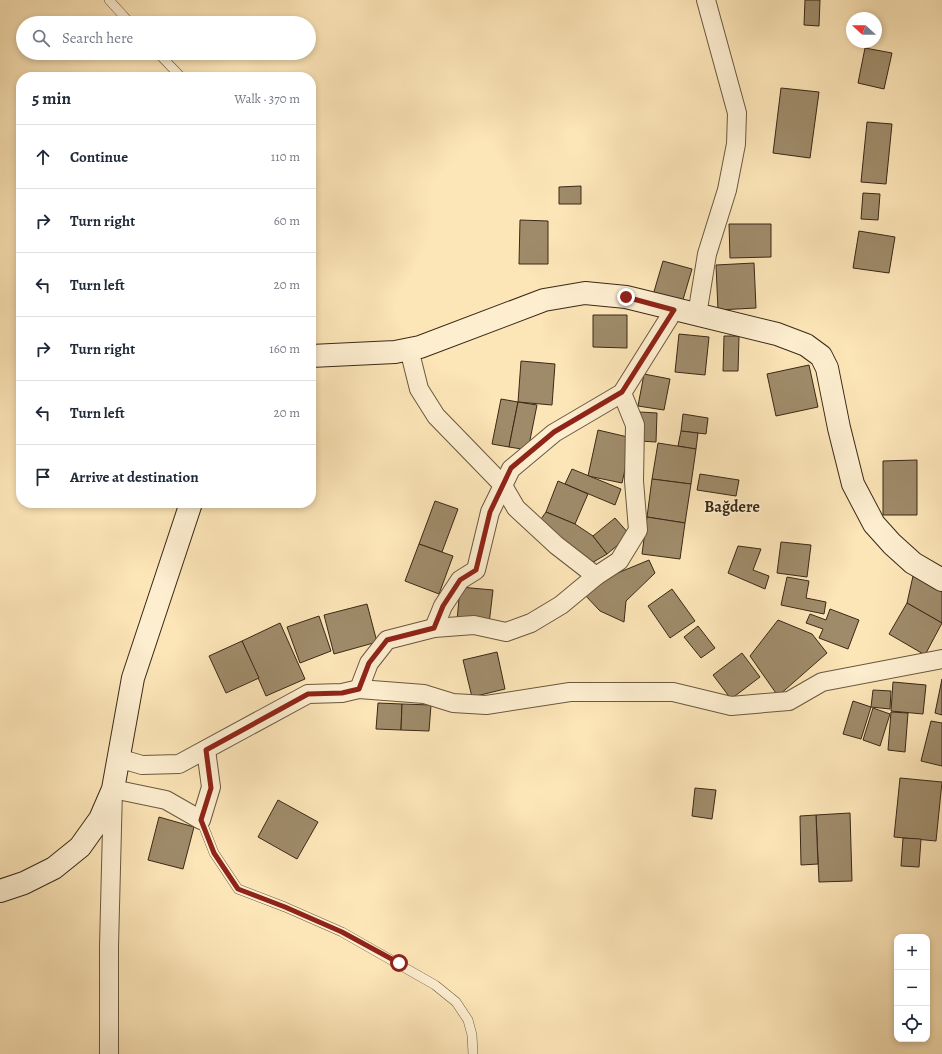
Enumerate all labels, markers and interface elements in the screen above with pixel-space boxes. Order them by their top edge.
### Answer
north arrow [846,12,882,48]
search box [16,16,316,60]
icon: search [30,27,52,49]
text: Search here [62,28,133,48]
text: 5 min [32,87,71,110]
text: Walk · 370 m [234,90,300,107]
icon: ahead [32,146,54,168]
text: Continue [70,147,128,167]
text: 110 m [271,148,300,165]
icon: right [32,210,54,232]
text: Turn right [70,211,135,231]
text: 60 m [274,212,300,229]
icon: left [32,274,54,296]
text: Turn left [70,275,125,295]
text: 20 m [274,276,300,293]
route end [617,288,635,306]
icon: right [32,338,54,360]
text: Turn right [70,339,135,359]
text: 160 m [269,340,300,357]
icon: left [32,402,54,424]
text: Turn left [70,403,125,423]
text: 20 m [274,404,300,421]
icon: arrive [32,466,54,488]
text: Arrive at destination [70,467,199,487]
district label: Bağdere [704,496,760,518]
map controls [894,934,930,1042]
button: + [894,934,930,970]
route start [390,954,408,972]
button: − [894,970,930,1006]
button: locate [894,1006,930,1042]

